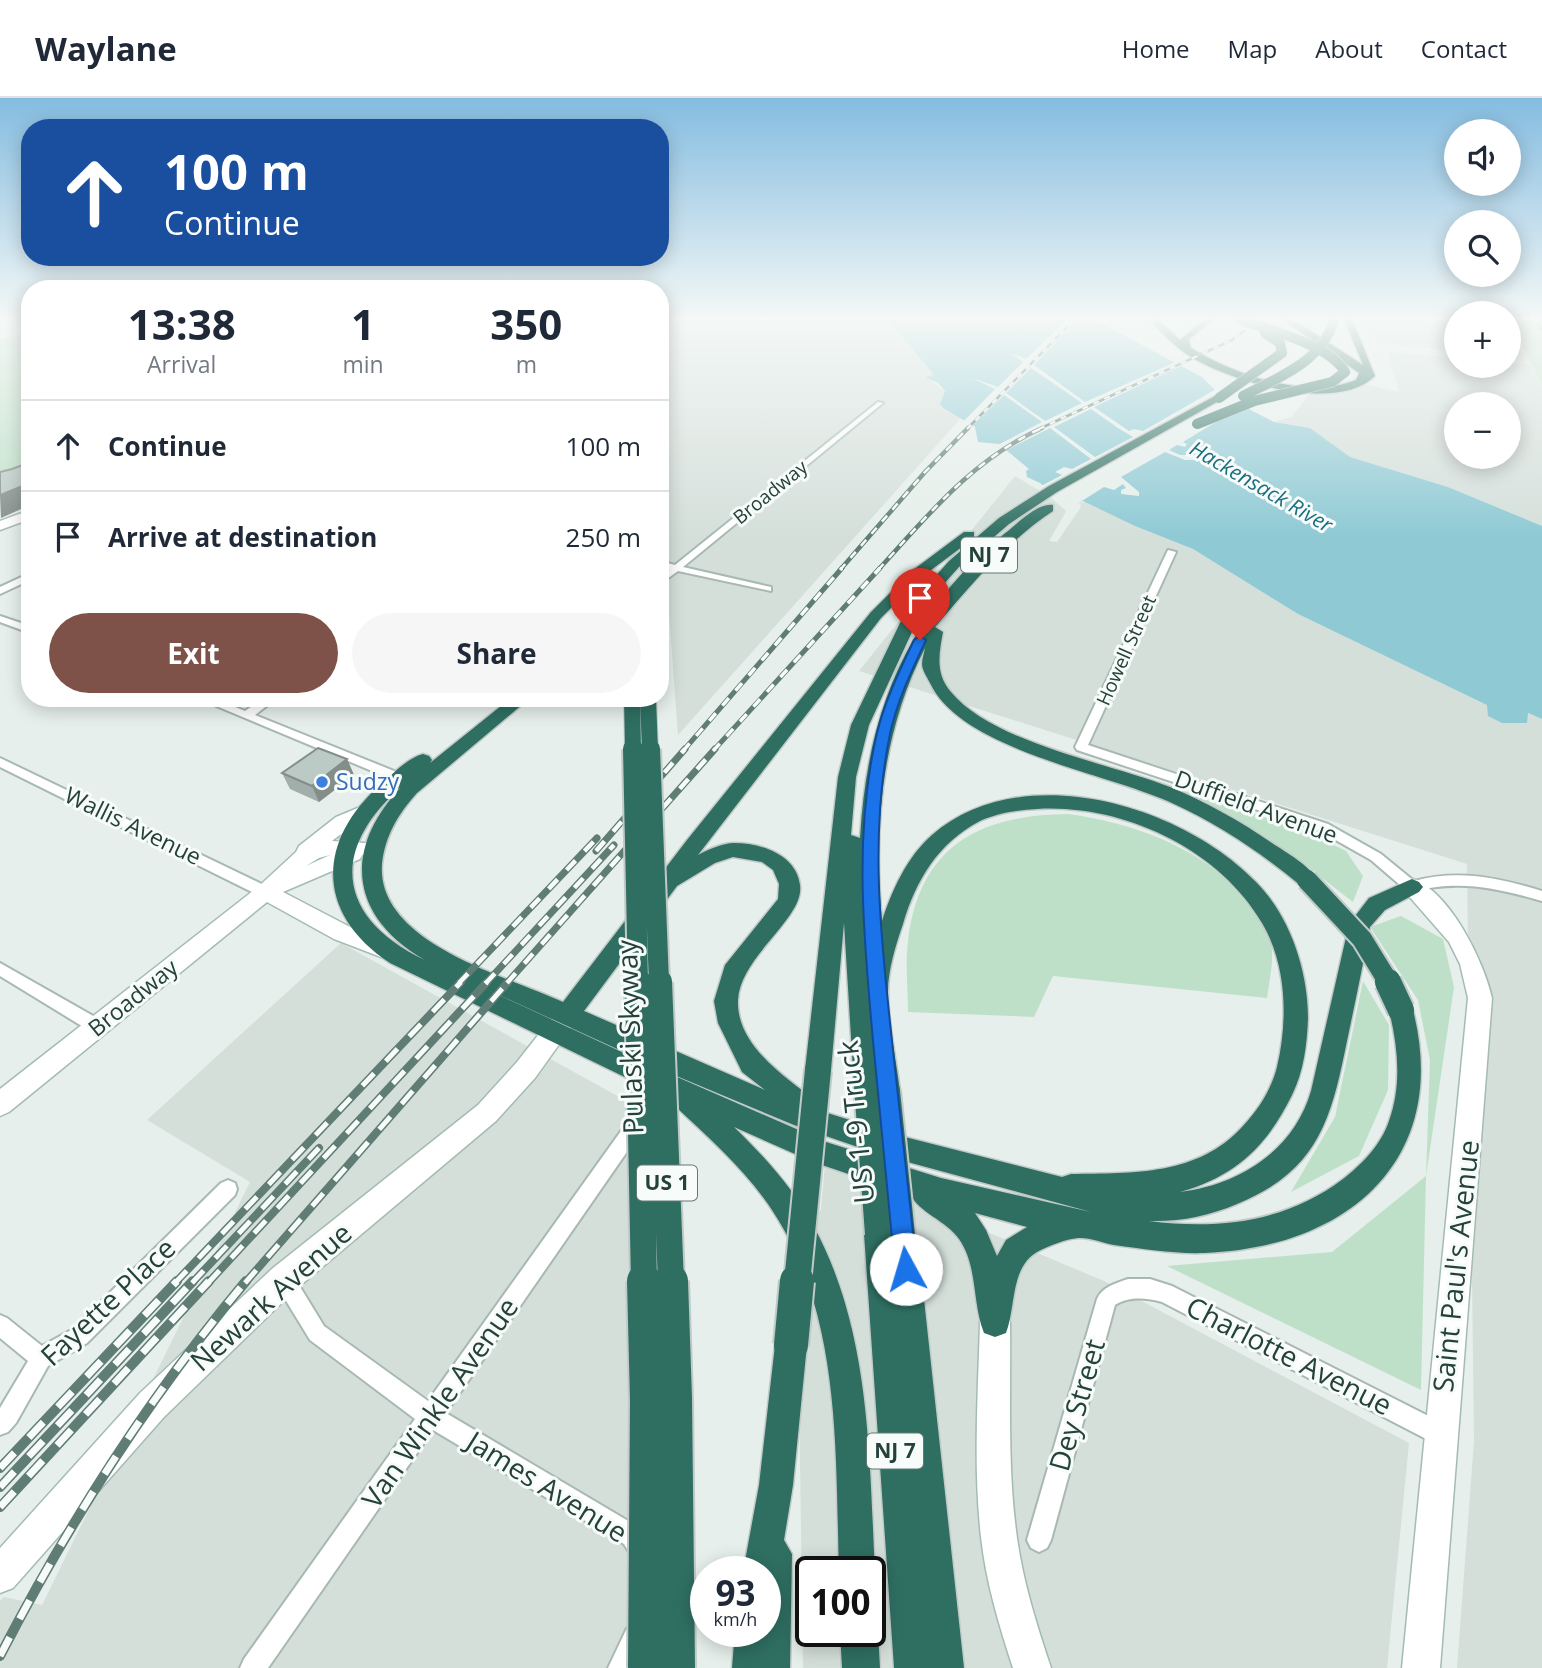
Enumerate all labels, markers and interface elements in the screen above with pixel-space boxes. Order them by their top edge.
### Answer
text: Waylane [35,26,177,71]
text: Home [1122,32,1190,65]
text: Map [1228,32,1277,65]
text: About [1315,32,1383,65]
text: Contact [1421,32,1507,65]
map controls [1444,119,1521,469]
button: sound [1444,119,1521,196]
text: 100 m [164,138,309,204]
icon: ahead [49,147,140,238]
text: Continue [164,201,300,244]
button: search [1444,210,1521,287]
text: 13:38 [128,295,236,352]
text: 1 [351,295,375,352]
text: 350 [490,295,562,352]
button: + [1444,301,1521,378]
text: Arrival [147,348,216,380]
text: min [342,348,384,380]
text: m [516,348,537,380]
button: − [1444,392,1521,469]
icon: ahead [49,427,87,465]
text: Continue [108,428,227,464]
text: 100 m [566,428,641,464]
water label: Hackensack River [1185,434,1339,539]
street label: Broadway [727,454,813,530]
icon: arrive [49,518,87,556]
text: Arrive at destination [108,519,377,555]
text: 250 m [566,519,641,555]
road number: NJ 7 [961,538,1017,573]
pin [890,568,950,640]
icon: arrive [901,579,939,617]
street label: Howell Street [1090,590,1162,709]
button: Exit [49,613,338,693]
button: Share [352,613,641,693]
street label: Duffield Avenue [1171,762,1342,850]
place label: Sudzy [336,765,400,797]
marker: Sudzy [314,774,330,790]
street label: Wallis Avenue [60,778,207,872]
street label: Pulaski Skyway [607,938,651,1135]
street label: Broadway [81,951,184,1043]
street label: US 1-9 Truck [828,1039,882,1205]
street label: Saint Paul's Avenue [1423,1138,1487,1394]
road number: US 1 [637,1166,697,1200]
street label: Newark Avenue [181,1214,359,1379]
street label: Fayette Place [32,1229,183,1374]
position arrow [869,1232,943,1306]
street label: Charlotte Avenue [1180,1287,1399,1423]
street label: Van Winkle Avenue [352,1290,526,1515]
street label: Dey Street [1039,1334,1113,1475]
street label: James Avenue [457,1420,635,1551]
road number: NJ 7 [867,1434,923,1468]
speed limit sign: 100 [795,1556,886,1647]
text: 93 [715,1569,756,1616]
text: km/h [714,1607,757,1631]

